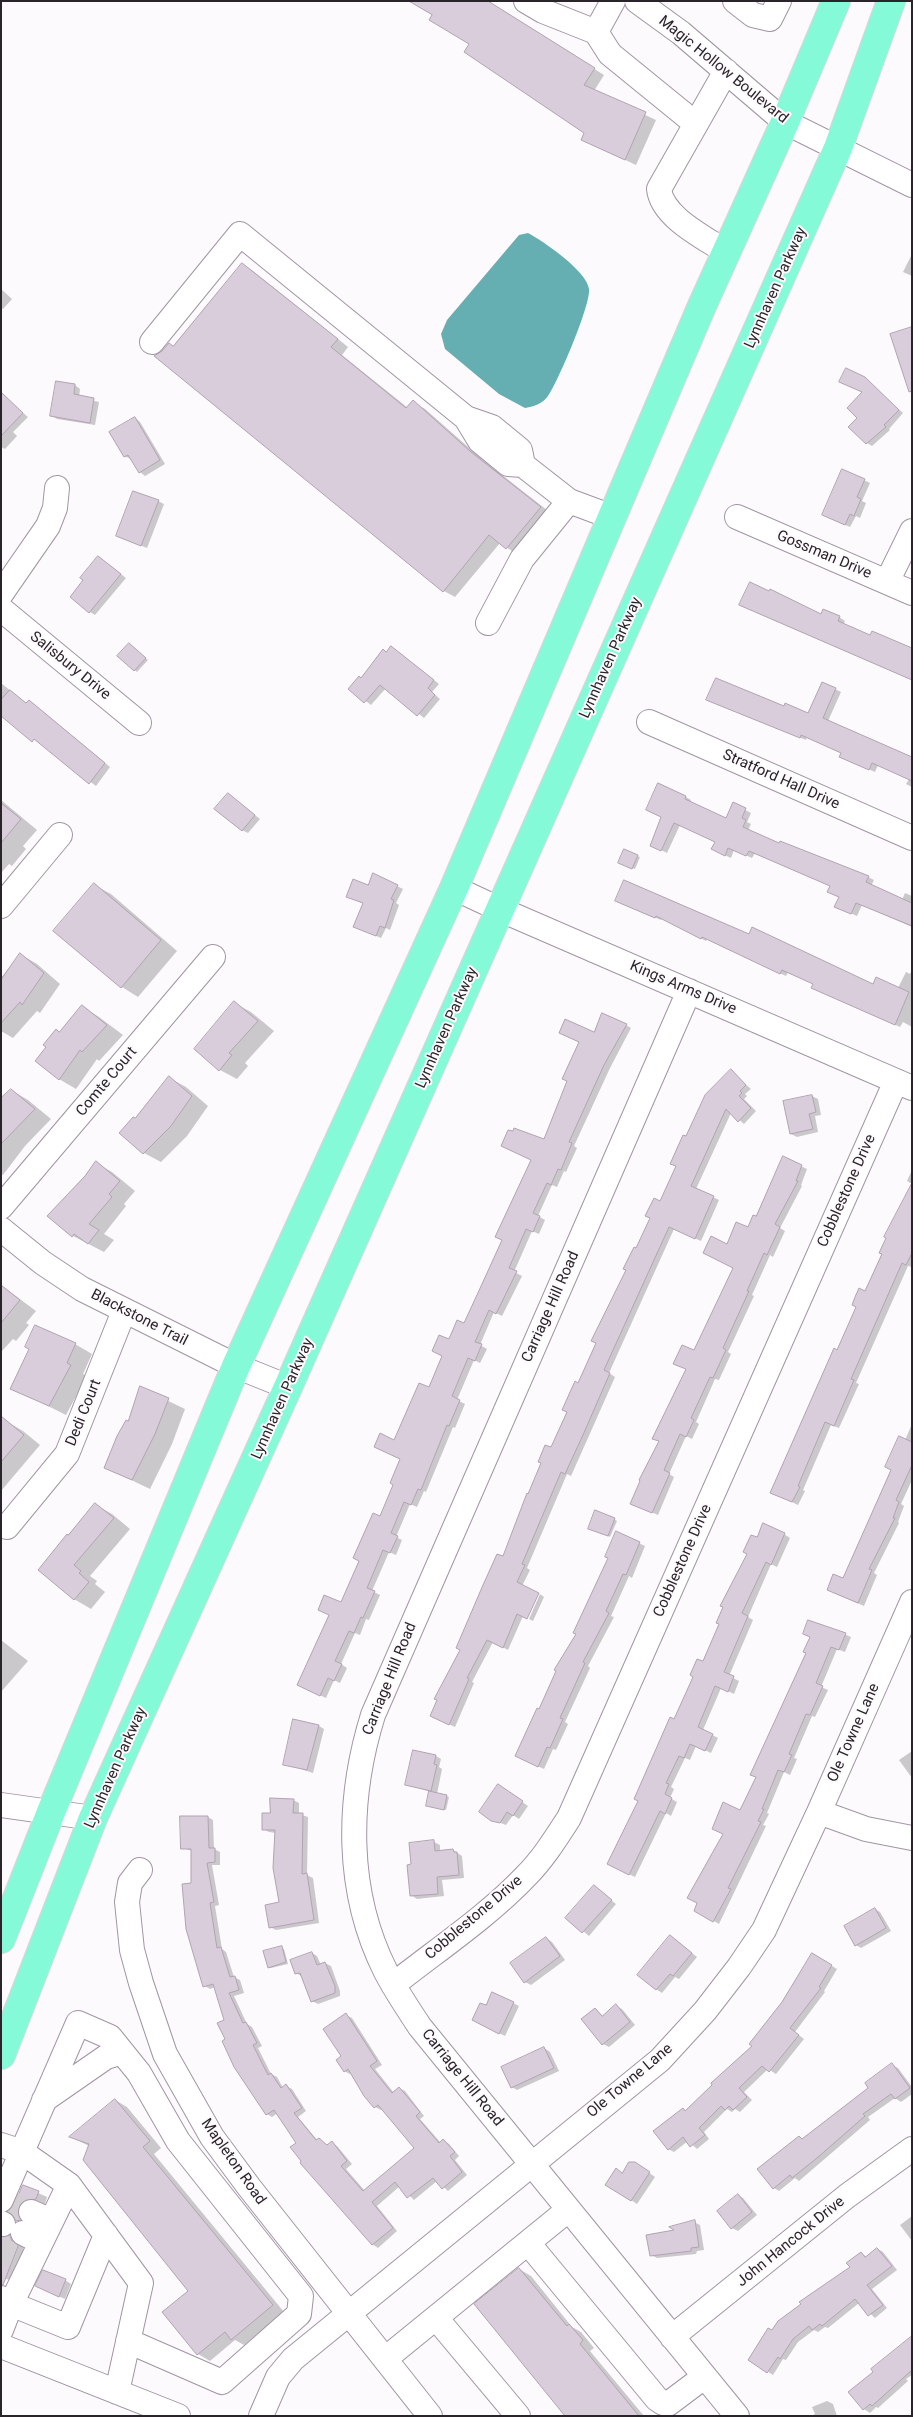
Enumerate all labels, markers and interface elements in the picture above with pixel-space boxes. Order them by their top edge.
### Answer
street label: Magic Hollow Boulevard [655,12,791,128]
street label: Lynnhaven Parkway [741,225,811,351]
street label: Gossman Drive [774,527,874,583]
street label: Lynnhaven Parkway [576,595,646,721]
street label: Salisbury Drive [26,628,114,704]
street label: Stratford Hall Drive [720,746,842,814]
street label: Kings Arms Drive [627,957,739,1019]
street label: Lynnhaven Parkway [412,965,482,1091]
street label: Comte Court [73,1044,141,1120]
street label: Cobblestone Drive [814,1132,880,1250]
street label: Carriage Hill Road [518,1249,584,1365]
street label: Blackstone Trail [88,1286,190,1350]
street label: Lynnhaven Parkway [248,1336,318,1462]
street label: Dedi Court [62,1377,106,1449]
street label: Cobblestone Drive [650,1502,716,1620]
street label: Carriage Hill Road [359,1620,421,1738]
street label: Ole Towne Lane [824,1681,884,1785]
street label: Lynnhaven Parkway [81,1705,151,1831]
street label: Cobblestone Drive [422,1872,526,1964]
street label: Carriage Hill Road [417,2026,507,2130]
street label: Ole Towne Lane [584,2040,676,2122]
street label: Mapleton Road [197,2115,269,2209]
street label: John Hancock Drive [733,2193,849,2291]

